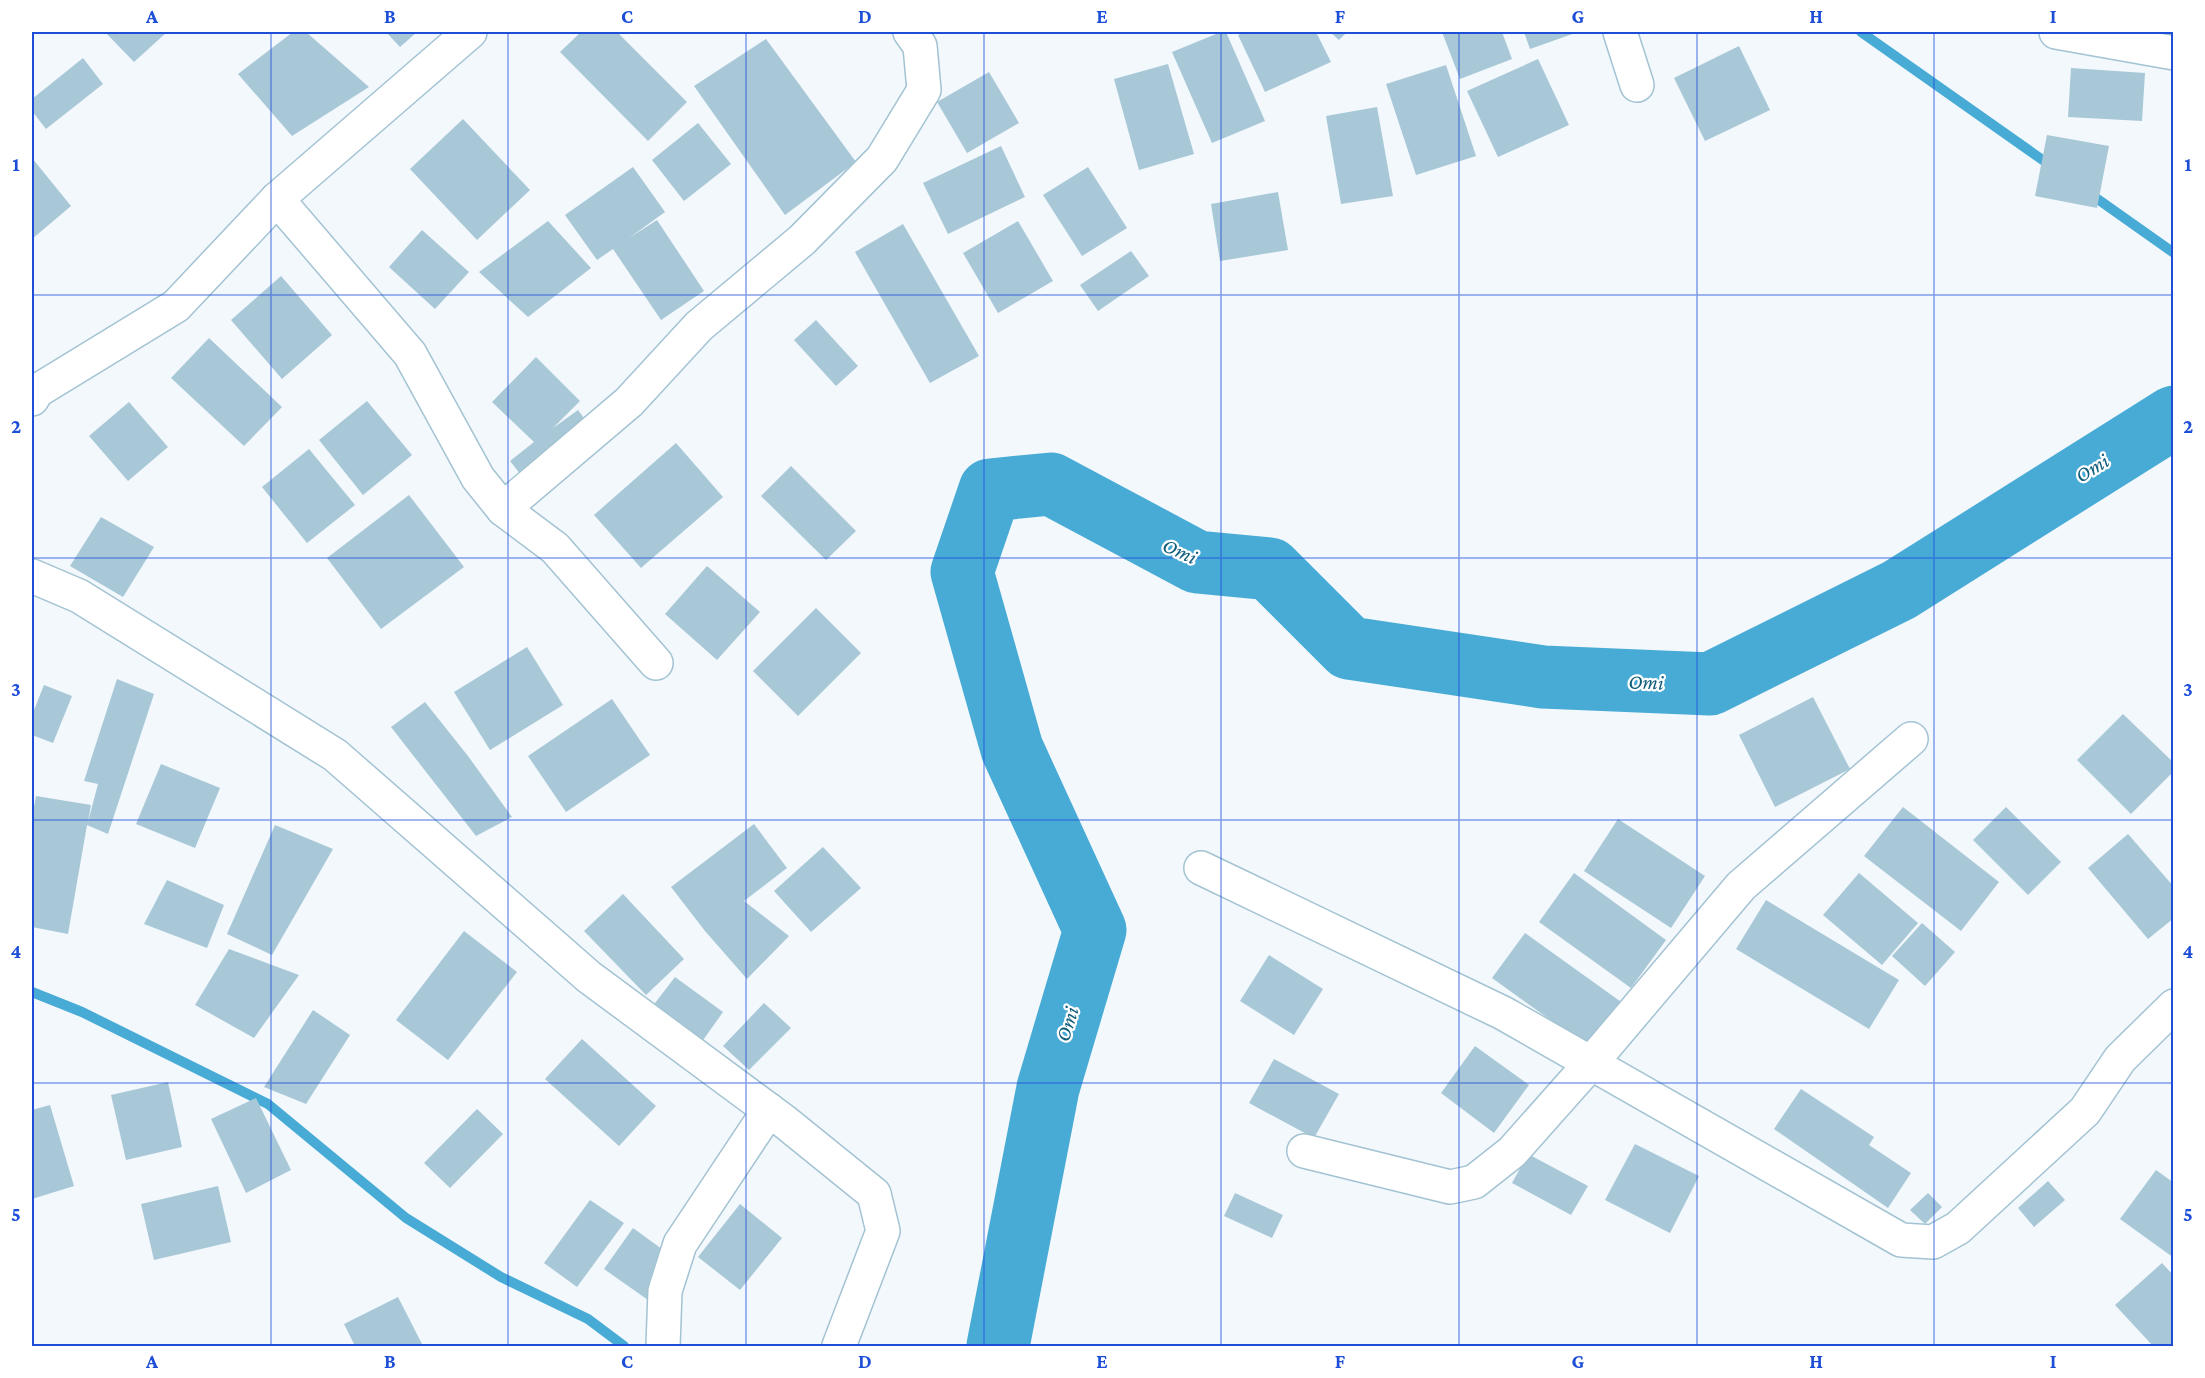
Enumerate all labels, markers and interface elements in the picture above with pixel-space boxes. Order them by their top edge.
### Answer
text: A [145,5,159,27]
text: B [384,5,396,27]
text: C [621,5,633,27]
text: D [858,5,872,27]
text: E [1096,5,1108,27]
text: F [1335,5,1346,27]
text: G [1572,5,1585,27]
text: H [1809,5,1823,27]
text: I [2050,5,2057,27]
text: 1 [12,153,20,175]
text: 1 [2184,153,2192,175]
text: 2 [11,415,21,437]
text: 2 [2183,415,2193,437]
water label: Omi [2071,448,2114,487]
water label: Omi [1159,533,1201,569]
water label: Omi [1628,669,1664,695]
text: 3 [11,678,21,700]
text: 3 [2183,678,2193,700]
text: 4 [11,940,22,962]
text: 4 [2183,940,2194,962]
water label: Omi [1050,1003,1084,1044]
text: 5 [11,1203,21,1225]
text: 5 [2183,1203,2193,1225]
text: A [145,1350,159,1372]
text: B [384,1350,396,1372]
text: C [621,1350,633,1372]
text: D [858,1350,872,1372]
text: E [1096,1350,1108,1372]
text: F [1335,1350,1346,1372]
text: G [1572,1350,1585,1372]
text: H [1809,1350,1823,1372]
text: I [2050,1350,2057,1372]

